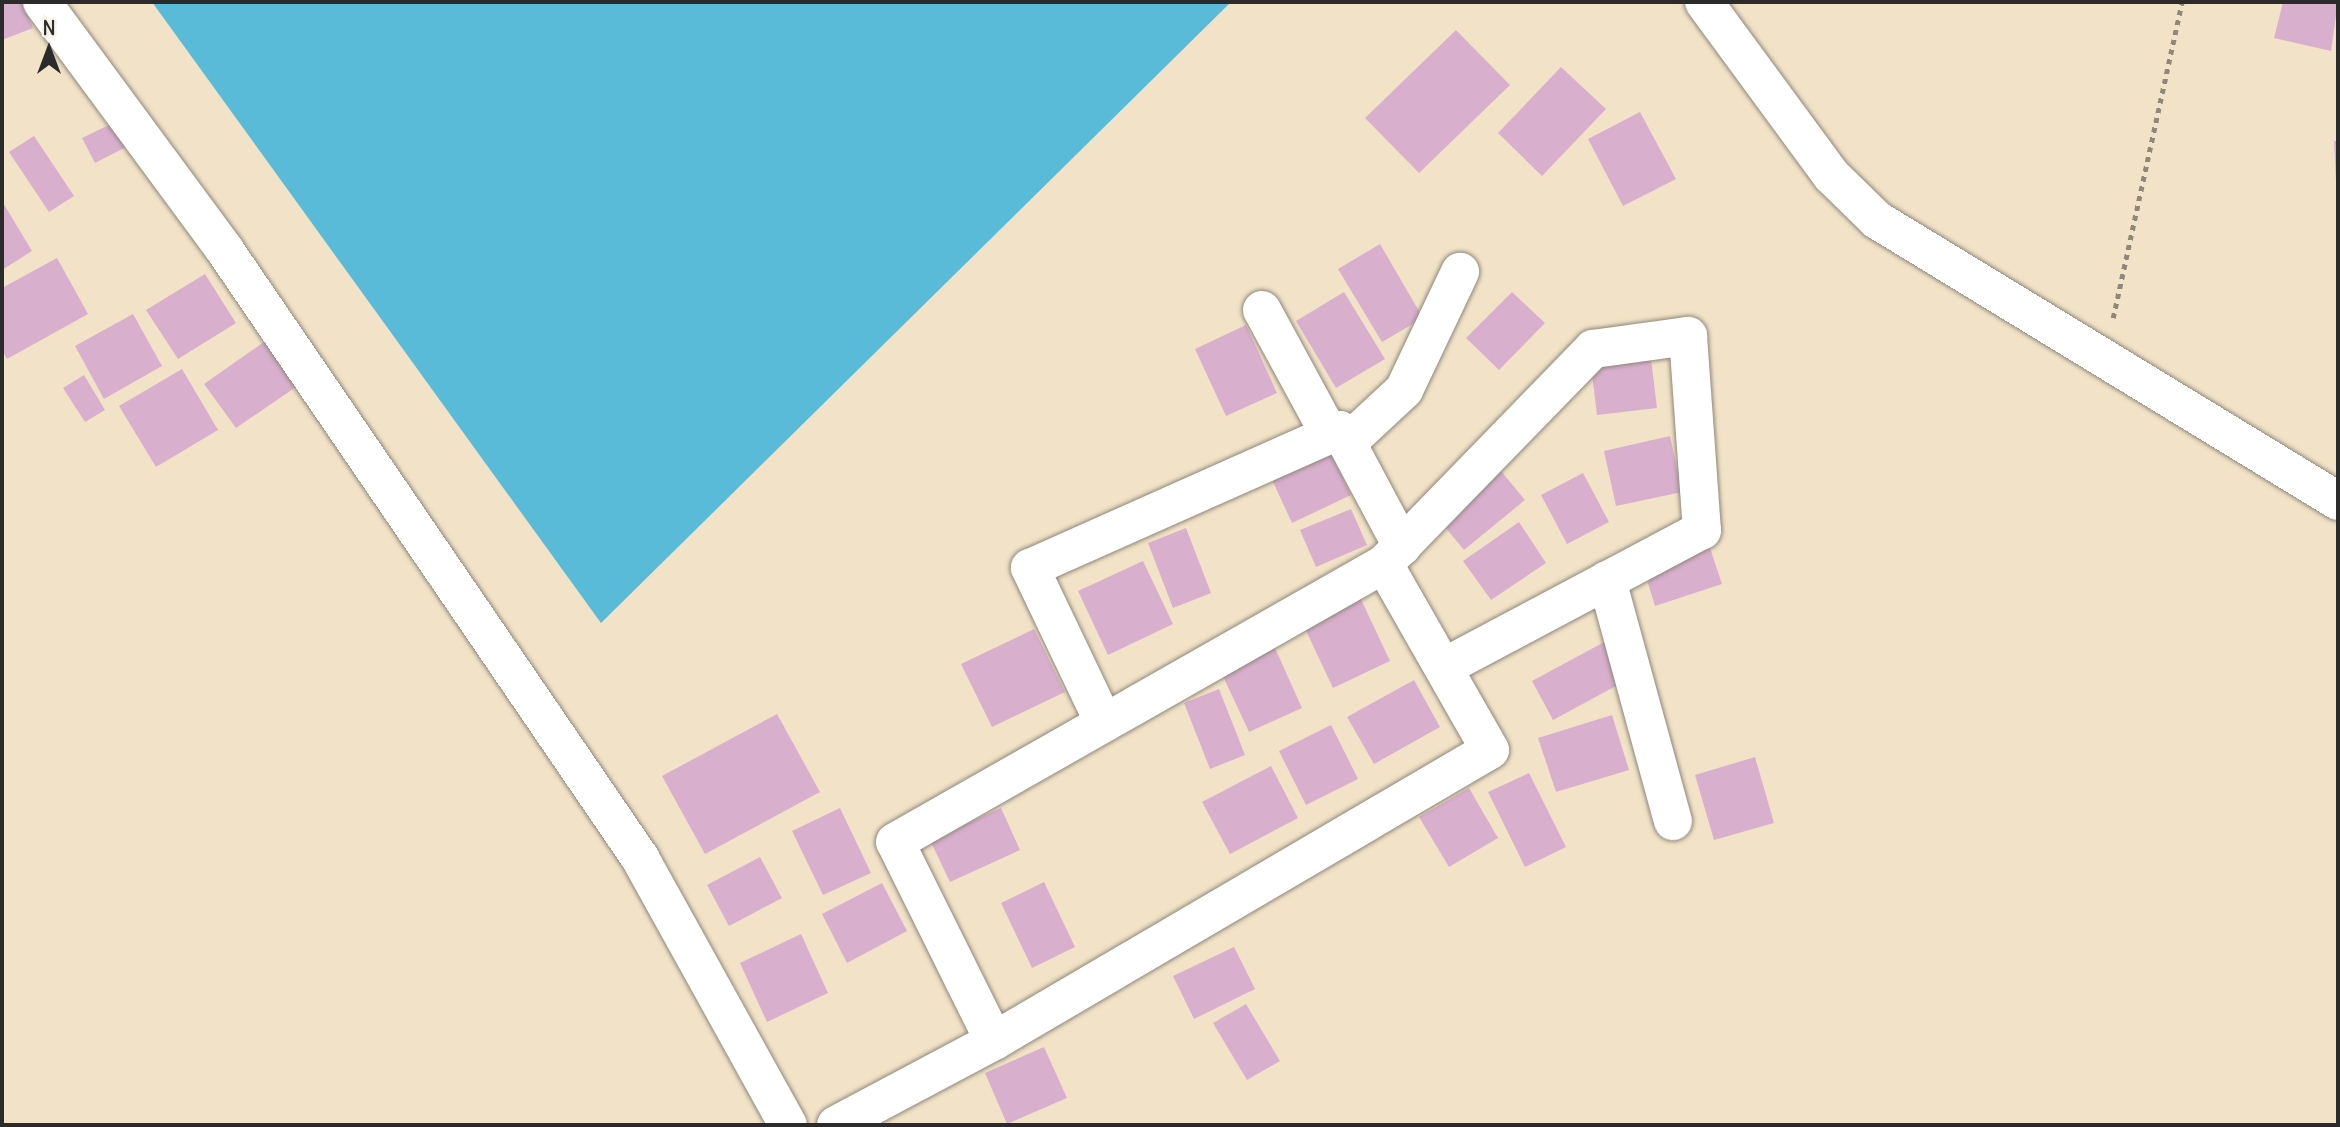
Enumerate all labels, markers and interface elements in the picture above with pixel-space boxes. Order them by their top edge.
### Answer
north arrow [14,14,84,84]
text: N [42,16,56,40]

